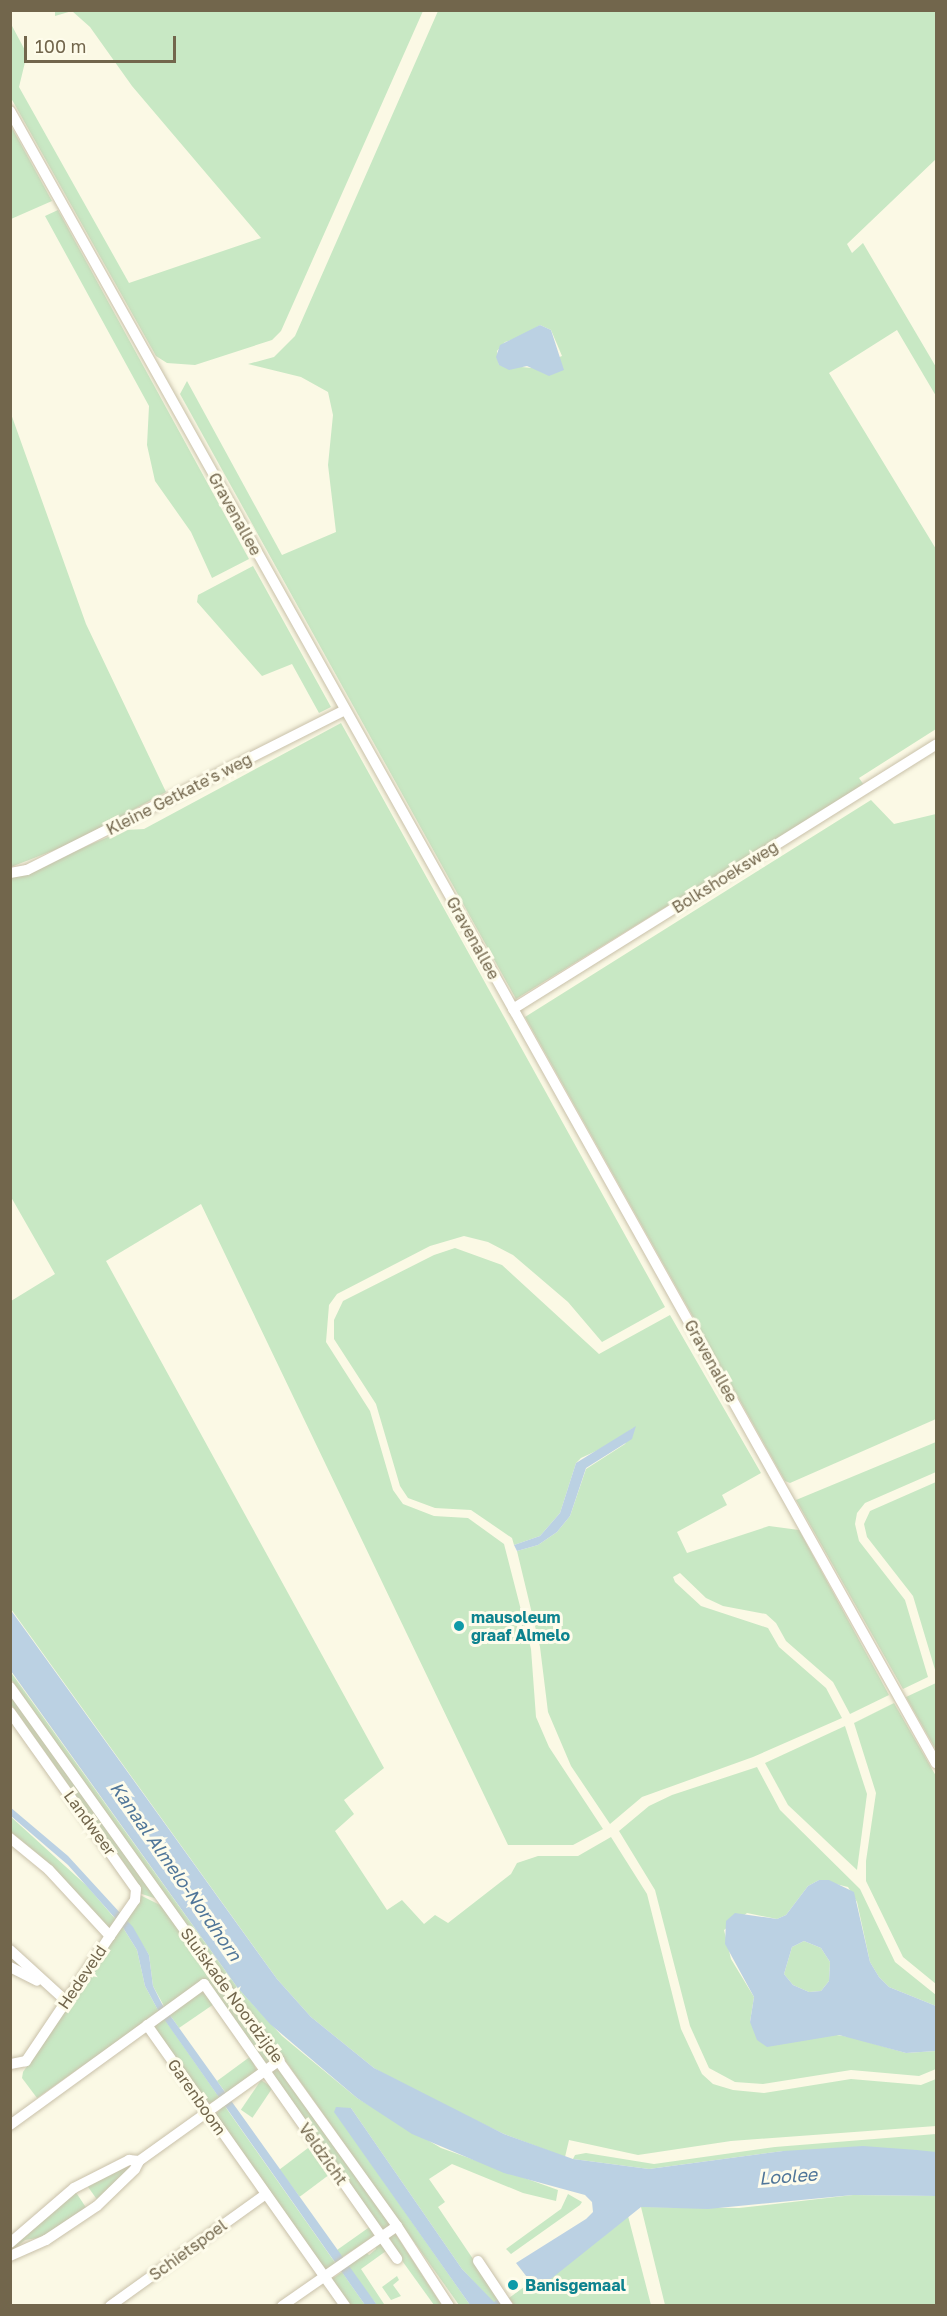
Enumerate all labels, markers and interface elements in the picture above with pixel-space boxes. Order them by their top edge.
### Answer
scale bar [27,24,178,62]
text: 100 m [35,35,86,57]
street label: Gravenallee [204,469,266,559]
street label: Kleine Getkate's weg [103,749,255,839]
street label: Bolkshoeksweg [669,837,781,917]
street label: Gravenallee [442,893,504,983]
street label: Gravenallee [680,1316,742,1406]
place label: mausoleum graaf Almelo [471,1607,570,1645]
marker: mausoleum graaf Almelo [452,1619,466,1633]
water label: Kanaal Almelo-Nordhorn [106,1777,246,1965]
street label: Landweer [60,1787,120,1859]
street label: Sluiskade Noordzijde [177,1924,287,2066]
street label: Hedeveld [54,1941,110,2013]
street label: Garenboom [164,2055,230,2139]
street label: Veldzicht [295,2119,351,2189]
water label: Loolee [758,2163,818,2189]
street label: Schietspoel [146,2215,230,2285]
place label: Banisgemaal [525,2275,626,2295]
marker: Banisgemaal [506,2278,520,2292]

